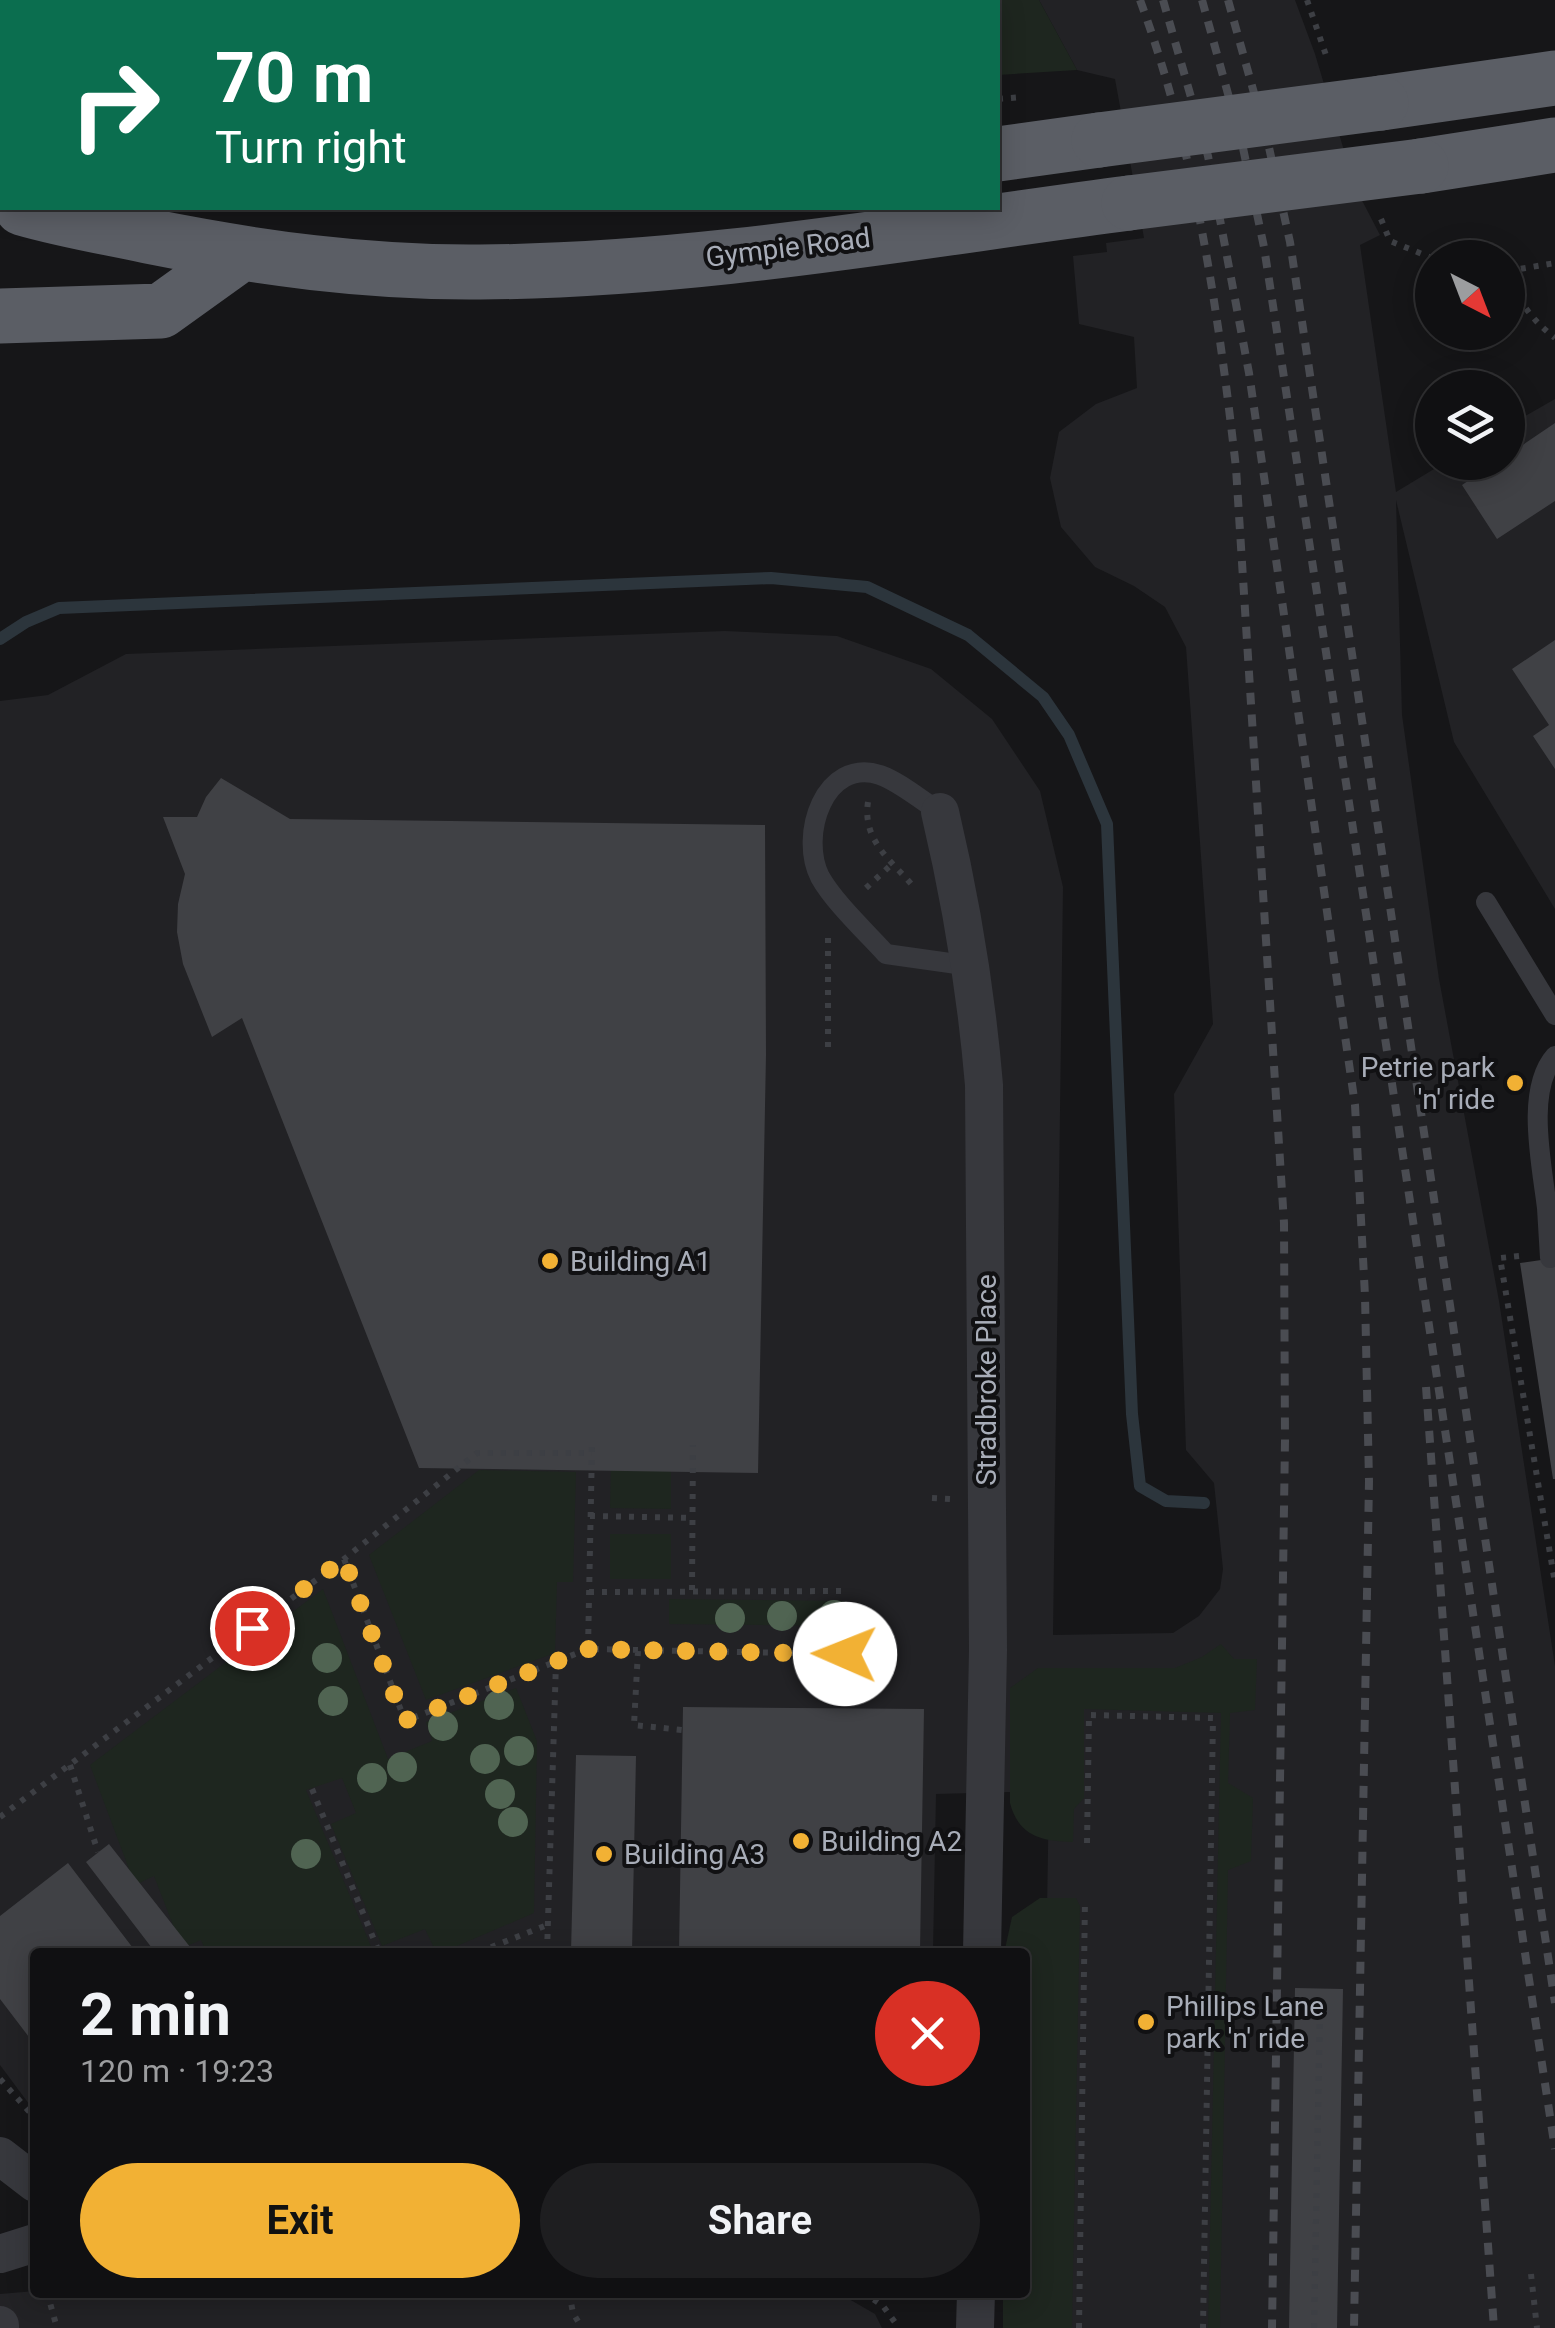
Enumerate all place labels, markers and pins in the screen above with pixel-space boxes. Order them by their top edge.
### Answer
place label: Petrie park 'n' ride [1361,1051,1496,1116]
marker: Petrie park 'n' ride [1504,1072,1526,1094]
place label: Building A1 [570,1245,711,1278]
marker: Building A1 [539,1250,561,1272]
pin [210,1586,295,1671]
place label: Building A2 [821,1825,962,1858]
marker: Building A2 [790,1830,812,1852]
place label: Building A3 [624,1838,765,1871]
marker: Building A3 [593,1843,615,1865]
place label: Phillips Lane park 'n' ride [1166,1990,1324,2055]
marker: Phillips Lane park 'n' ride [1135,2011,1157,2033]

